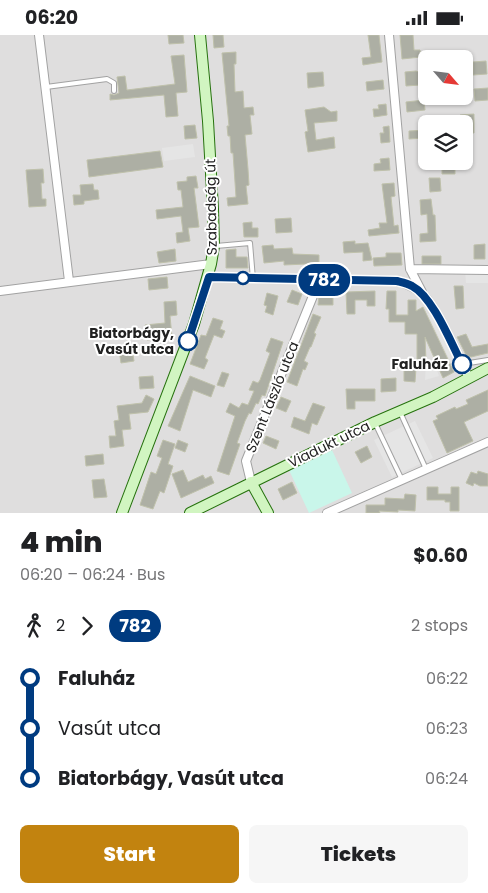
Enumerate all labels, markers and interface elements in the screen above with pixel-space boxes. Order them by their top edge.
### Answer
text: 06:20 [25,4,78,31]
north arrow [418,50,472,105]
map controls [418,50,473,170]
button: layers [418,115,473,170]
street label: Szabadság út [200,159,222,255]
line badge: 782 [295,264,353,296]
text: 782 [308,267,340,292]
unlabelled marker [236,271,250,285]
place label: Biatorbágy, Vasút utca [89,323,174,359]
marker: Biatorbágy, Vasút utca [178,331,198,351]
street label: Szent László utca [241,338,303,456]
place label: Faluház [391,354,448,374]
marker: Faluház [452,354,472,374]
street label: Viadukt utca [285,416,373,472]
text: 4 min [20,523,102,562]
text: $0.60 [413,542,468,569]
text: 06:20 – 06:24 · Bus [20,563,165,586]
icon: walk [20,612,48,640]
icon: forward [73,612,101,640]
text: 782 [119,613,151,638]
text: 2 [56,614,65,637]
text: 2 stops [411,614,468,637]
text: Faluház [58,665,135,692]
text: 06:22 [426,667,468,690]
text: Vasút utca [58,715,161,742]
text: 06:23 [426,717,468,740]
text: Biatorbágy, Vasút utca [58,765,284,792]
text: 06:24 [425,767,468,790]
button: Start [20,825,239,883]
button: Tickets [249,825,468,883]

